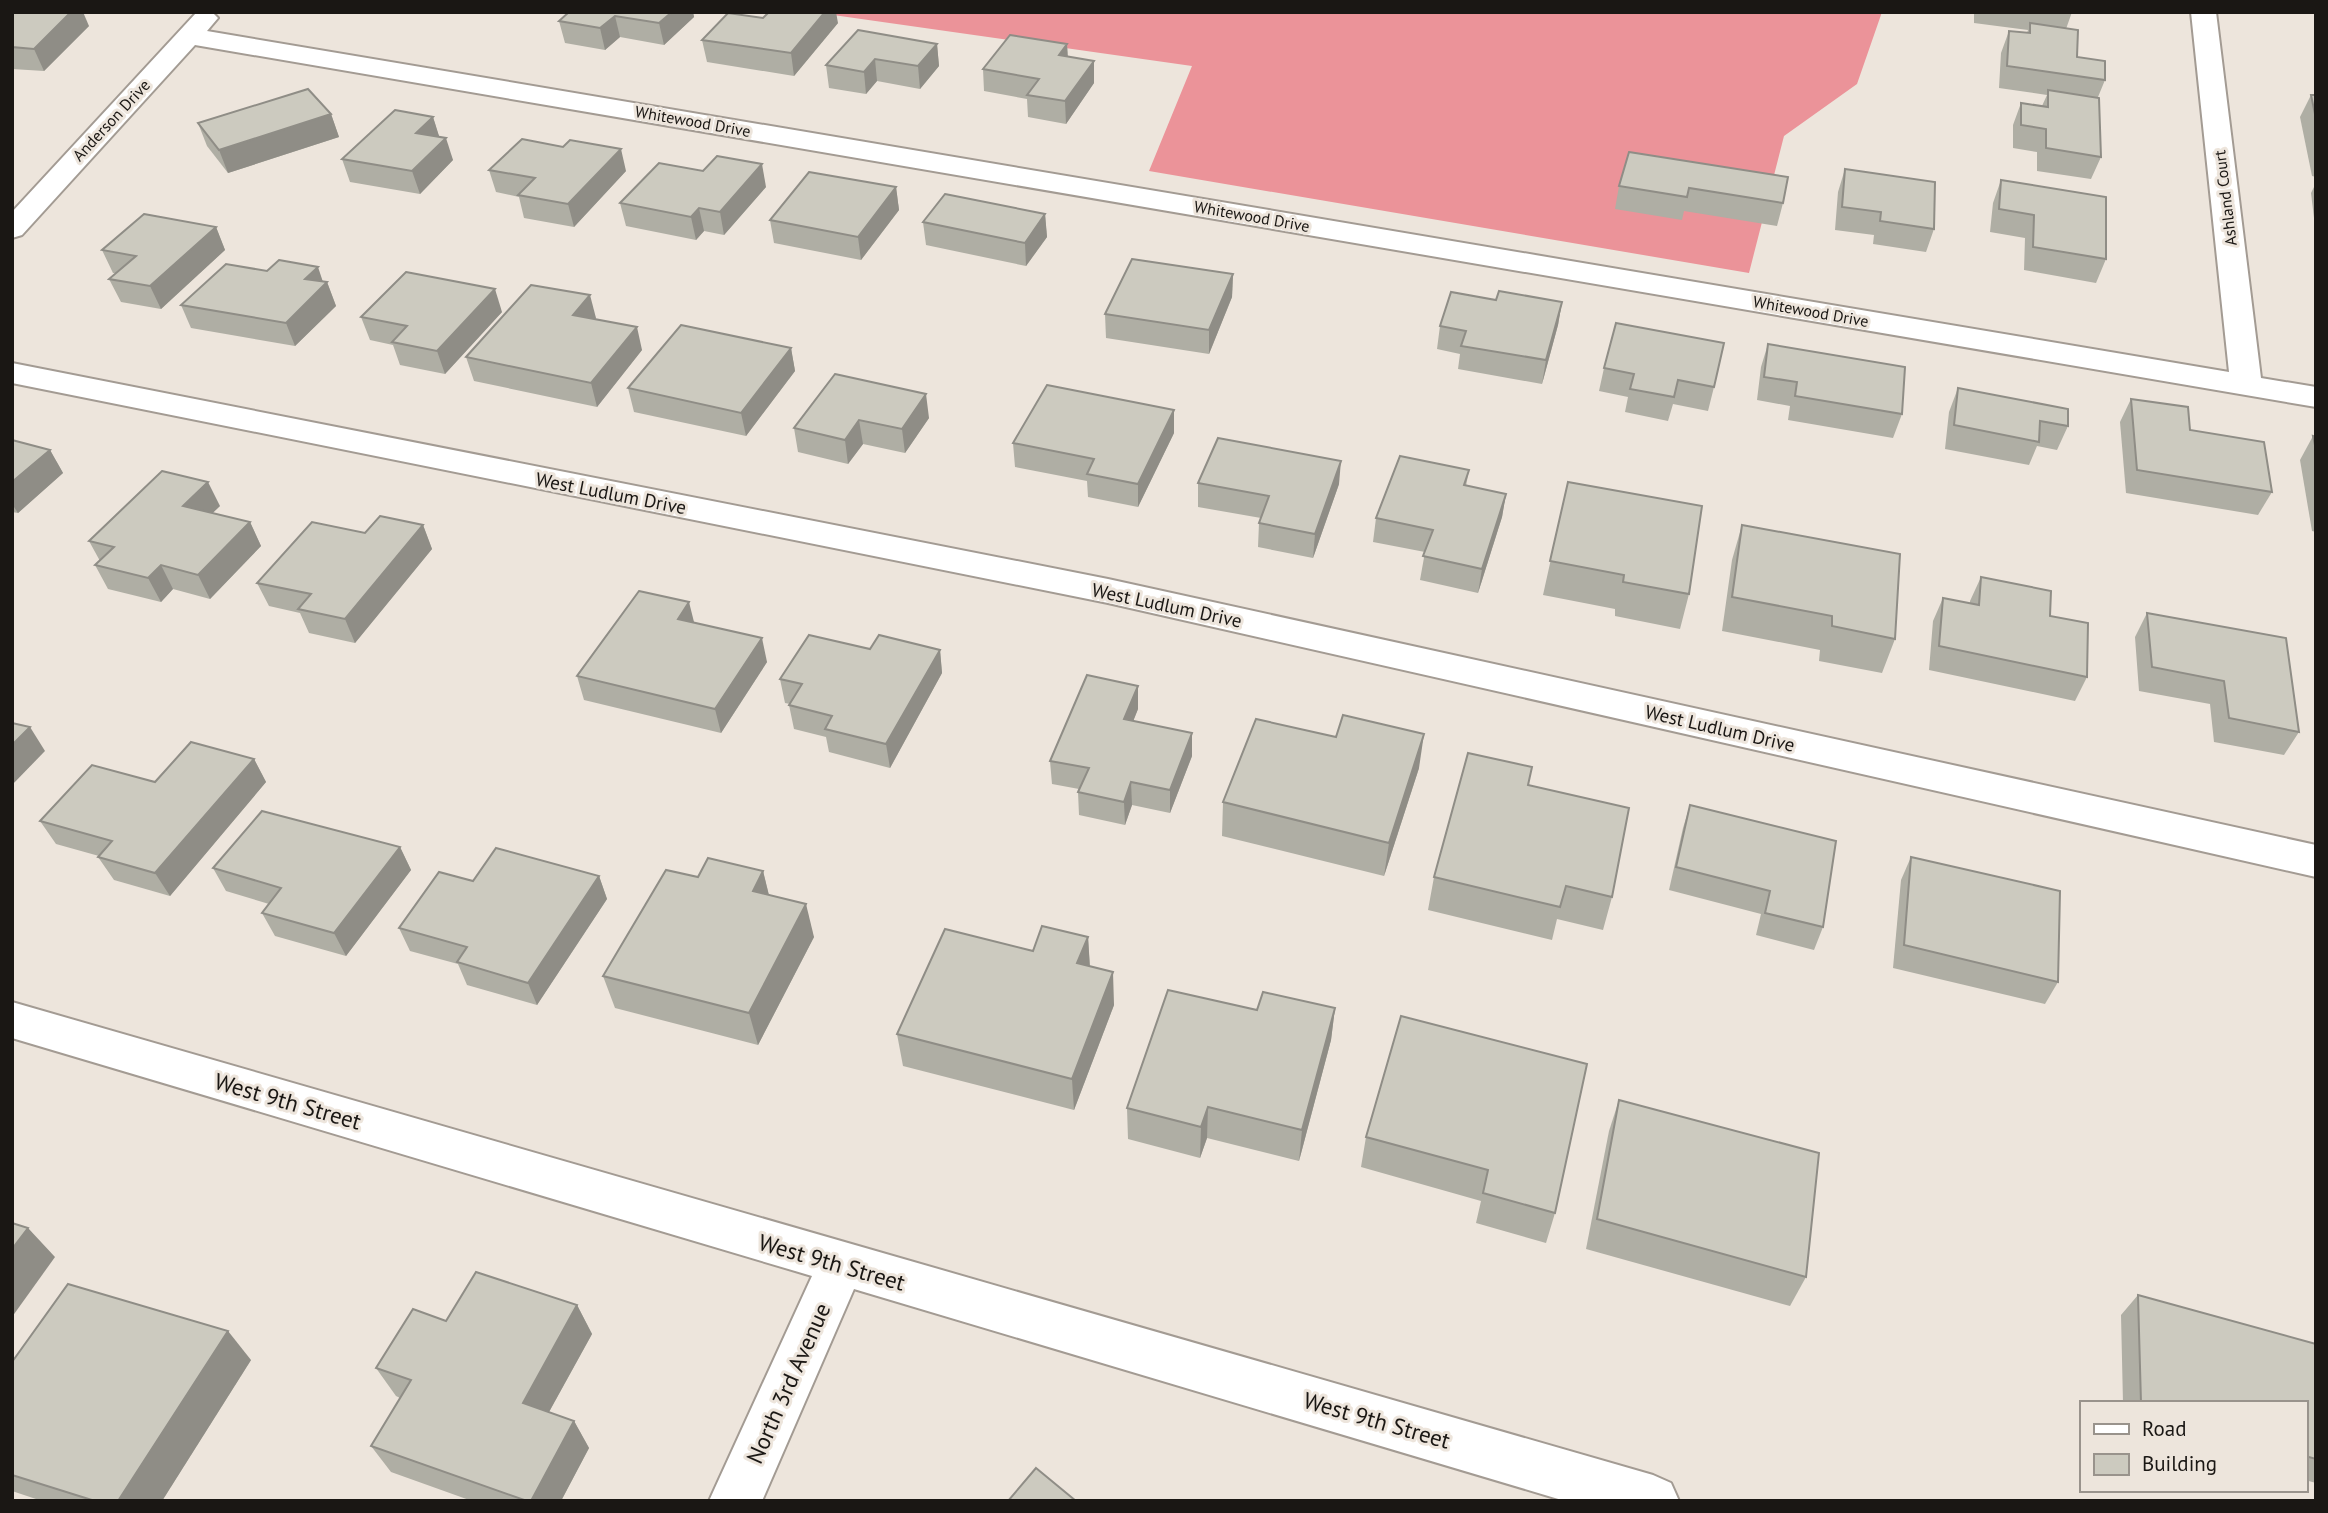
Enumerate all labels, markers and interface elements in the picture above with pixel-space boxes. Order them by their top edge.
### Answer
street label: Anderson Drive [68,75,154,165]
street label: Whitewood Drive [634,101,752,141]
street label: Ashland Court [2209,148,2241,247]
street label: Whitewood Drive [1193,196,1311,236]
street label: Whitewood Drive [1752,291,1870,331]
street label: West Ludlum Drive [534,467,688,519]
street label: West Ludlum Drive [1090,577,1244,633]
street label: West Ludlum Drive [1643,699,1797,757]
street label: West 9th Street [211,1066,365,1136]
street label: West 9th Street [755,1227,909,1297]
street label: North 3rd Avenue [740,1298,836,1468]
street label: West 9th Street [1300,1385,1454,1455]
legend [2080,1401,2307,1492]
text: Road [2142,1415,2186,1442]
text: Building [2142,1450,2217,1477]

